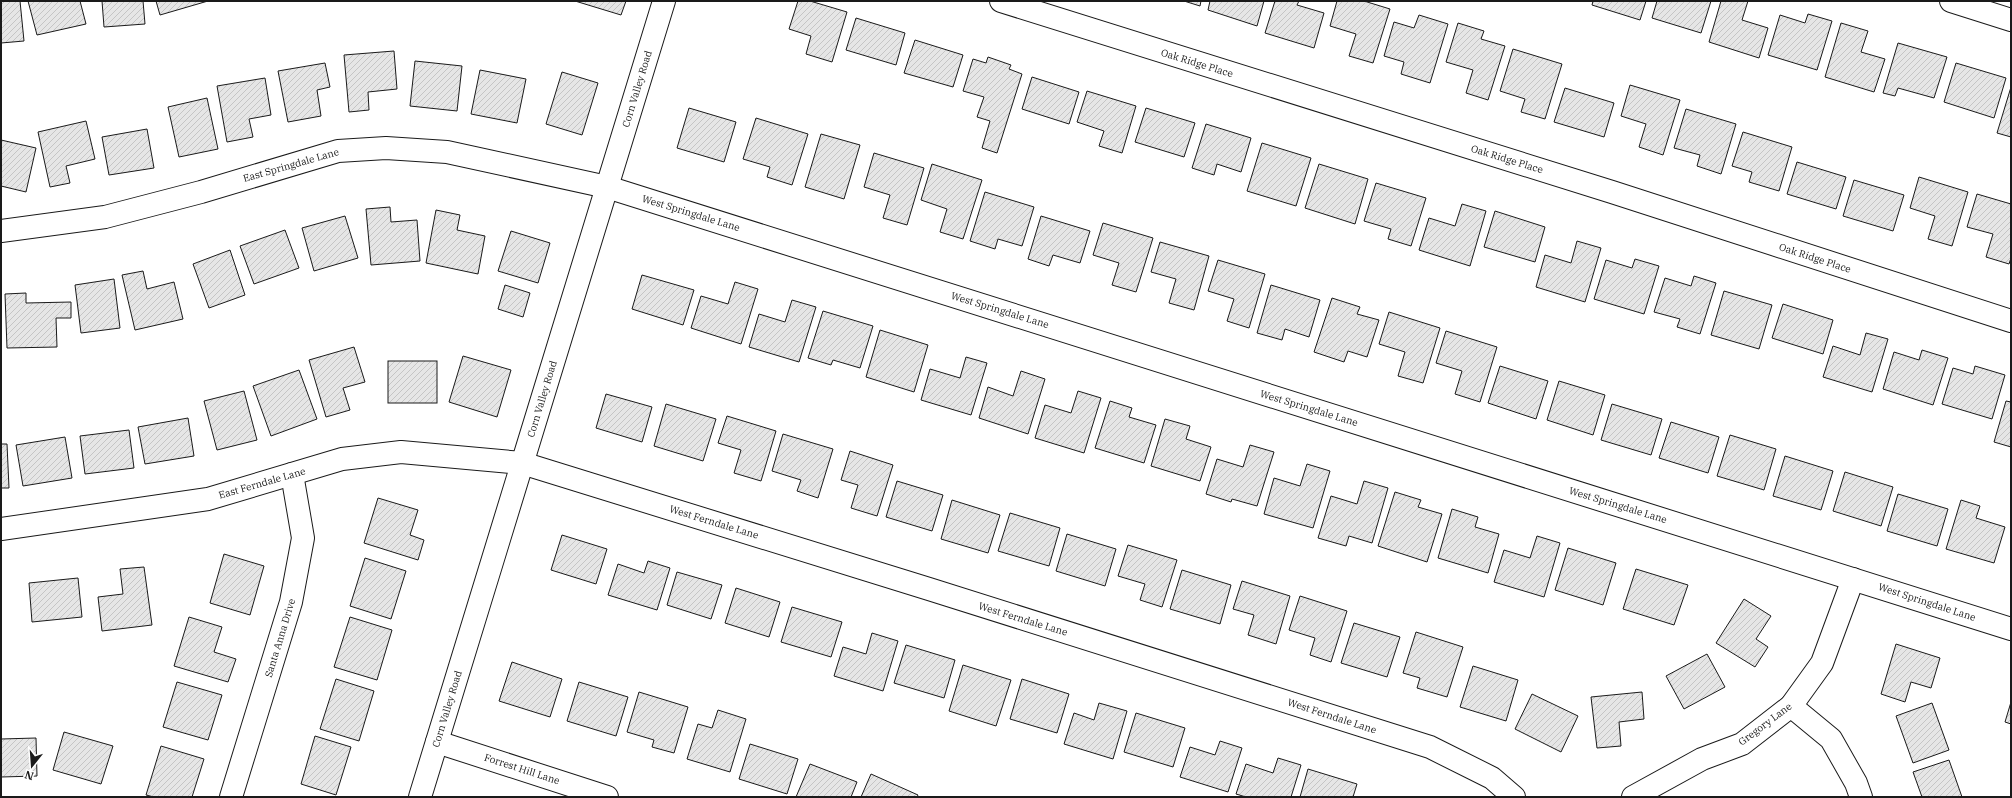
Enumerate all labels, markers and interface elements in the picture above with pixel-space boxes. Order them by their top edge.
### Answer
street label: Oak Ridge Place [1159,46,1235,80]
street label: Corn Valley Road [619,49,655,129]
street label: Oak Ridge Place [1469,142,1545,176]
street label: East Springdale Lane [242,145,340,185]
street label: West Springdale Lane [640,192,742,234]
street label: Oak Ridge Place [1777,240,1853,276]
street label: West Springdale Lane [949,289,1051,331]
street label: Corn Valley Road [524,359,560,439]
street label: West Springdale Lane [1258,387,1360,429]
street label: East Ferndale Lane [217,464,307,502]
street label: West Springdale Lane [1567,484,1669,526]
street label: West Ferndale Lane [668,502,760,542]
street label: West Springdale Lane [1877,580,1977,624]
street label: Santa Anna Drive [262,597,298,679]
street label: West Ferndale Lane [977,599,1069,639]
street label: Corn Valley Road [429,669,465,749]
street label: West Ferndale Lane [1286,695,1378,737]
street label: Gregory Lane [1736,700,1794,748]
north arrow [12,746,52,786]
street label: Forrest Hill Lane [482,751,562,787]
text: N [23,768,35,784]

